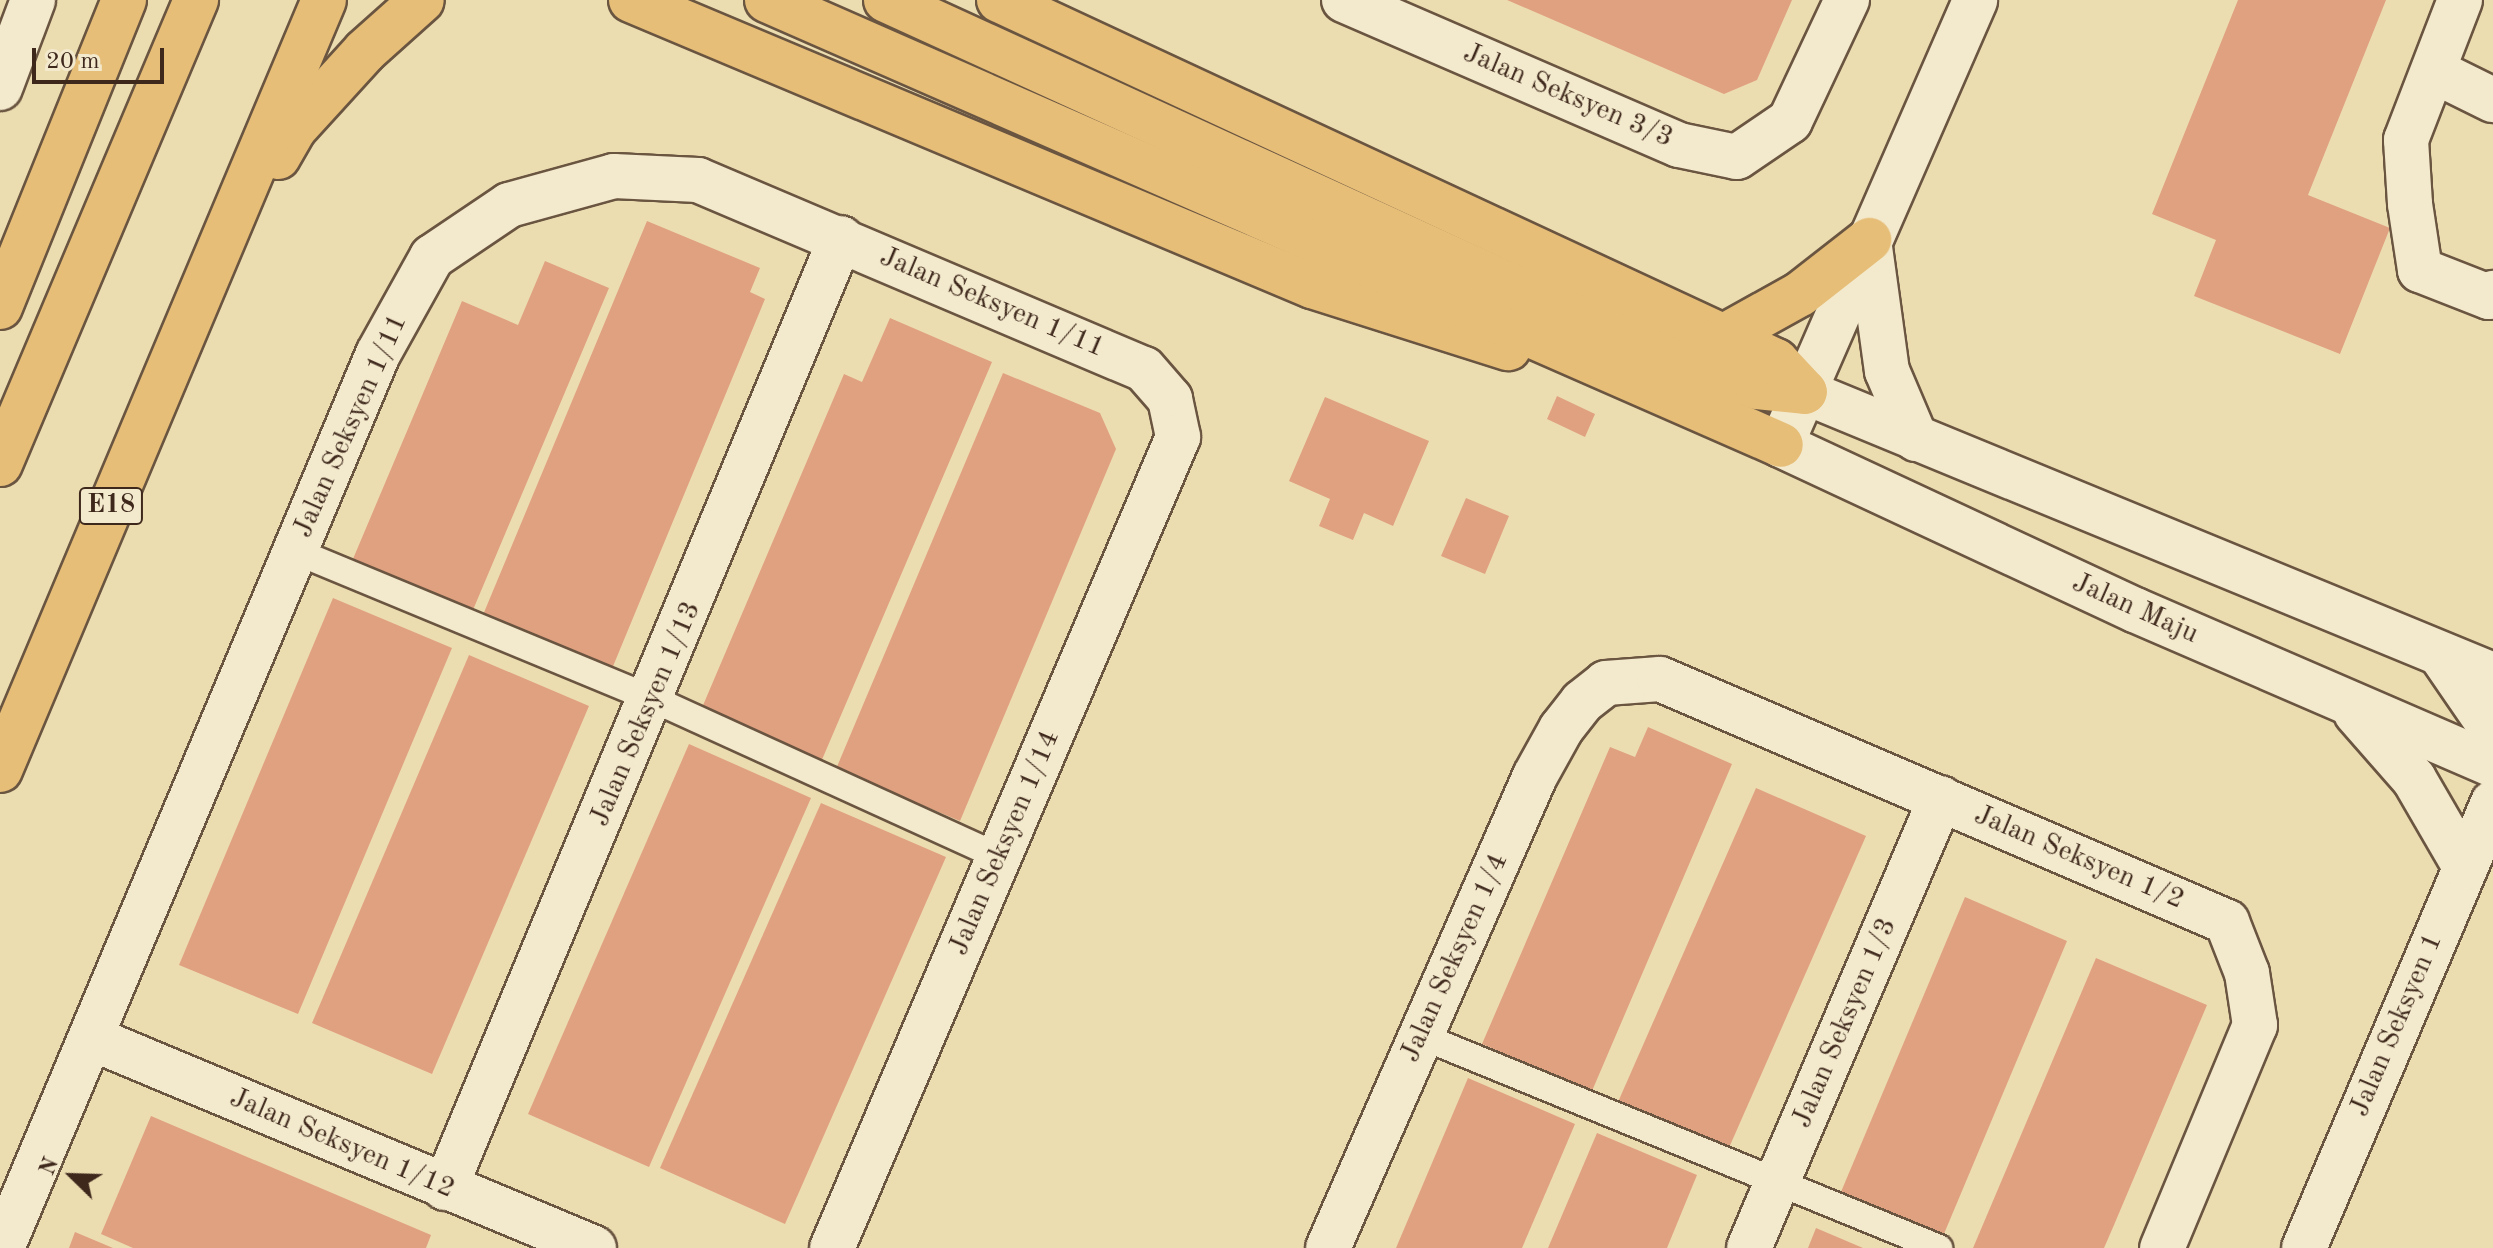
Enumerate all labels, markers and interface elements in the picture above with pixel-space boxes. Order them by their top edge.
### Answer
scale bar [36,32,168,82]
street label: Jalan Seksyen 3/3 [1458,37,1678,155]
text: 20 m [46,50,100,74]
street label: Jalan Seksyen 1/11 [875,240,1109,366]
street label: Jalan Seksyen 1/11 [287,309,415,543]
road number: E18 [77,484,145,528]
street label: Jalan Maju [2067,566,2203,652]
street label: Jalan Seksyen 1/13 [583,597,709,831]
street label: Jalan Seksyen 1/14 [942,726,1068,960]
street label: Jalan Seksyen 1/2 [1969,799,2189,917]
street label: Jalan Seksyen 1/4 [1394,849,1516,1067]
street label: Jalan Seksyen 1/3 [1786,913,1904,1133]
street label: Jalan Seksyen 1 [2343,928,2451,1122]
street label: Jalan Seksyen 1/12 [225,1081,459,1207]
north arrow [32,1136,112,1216]
text: N [36,1155,63,1179]

